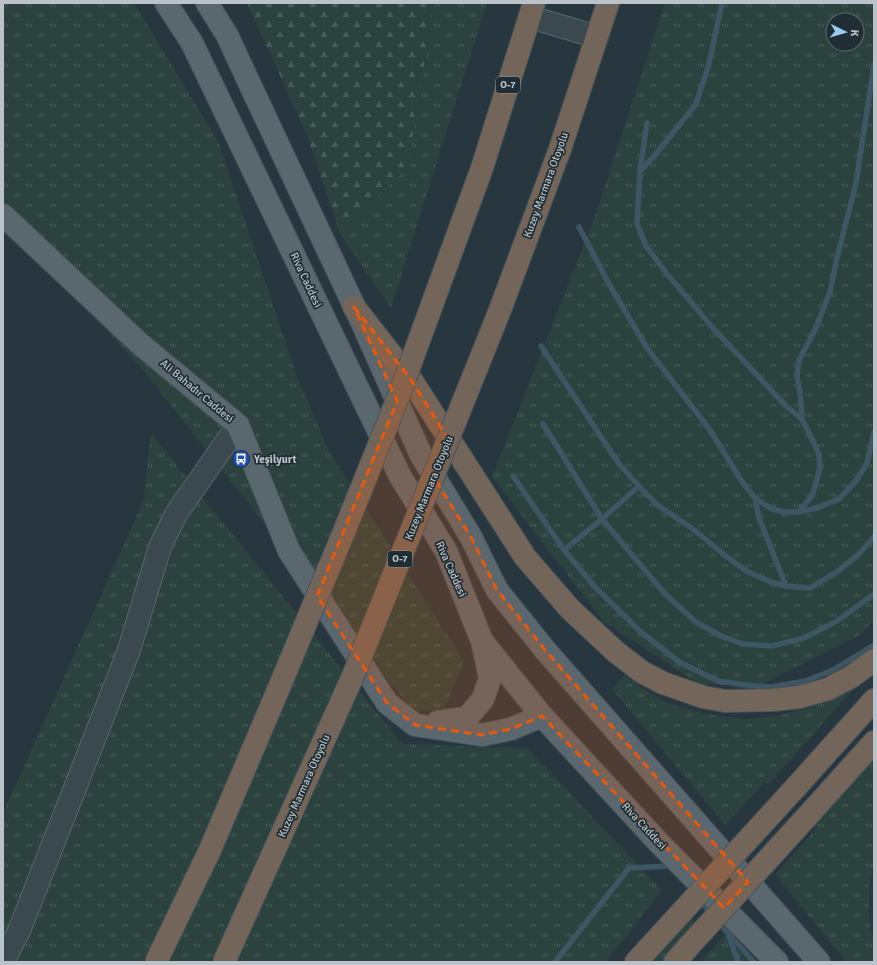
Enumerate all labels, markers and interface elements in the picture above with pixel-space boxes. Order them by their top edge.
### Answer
north arrow [825,12,865,52]
text: K [848,29,861,37]
road number: O-7 [496,77,520,93]
street label: Kuzey Marmara Otoyolu [521,130,571,240]
street label: Riva Caddesi [288,250,324,310]
street label: Ali Bahadır Caddesi [158,357,236,425]
street label: Kuzey Marmara Otoyolu [402,434,456,542]
bus stop icon: Yeşilyurt [231,449,251,469]
place label: Yeşilyurt [253,453,297,466]
street label: Riva Caddesi [433,539,469,599]
road number: O-7 [388,551,412,567]
street label: Kuzey Marmara Otoyolu [275,733,333,839]
street label: Riva Caddesi [619,800,669,852]

